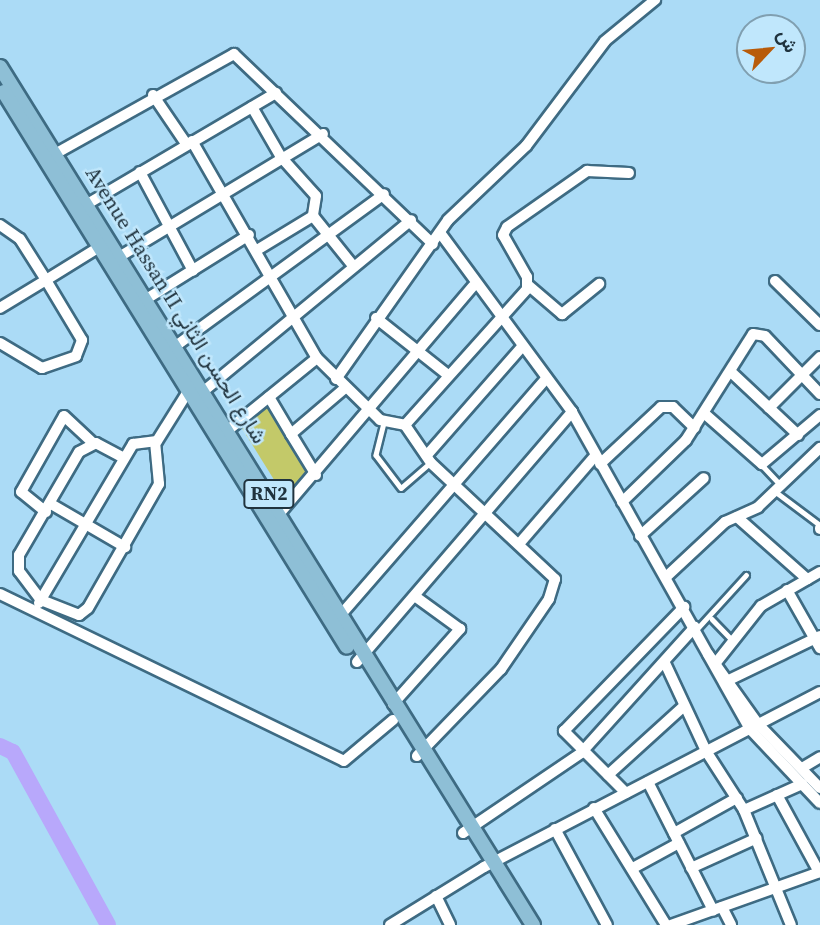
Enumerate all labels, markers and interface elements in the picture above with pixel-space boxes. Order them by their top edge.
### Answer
north arrow [736,14,806,84]
text: ش [771,25,805,57]
street label: Avenue Hassan II شارع الحسن الثاني [80,162,272,448]
road number: RN2 [243,478,295,509]

